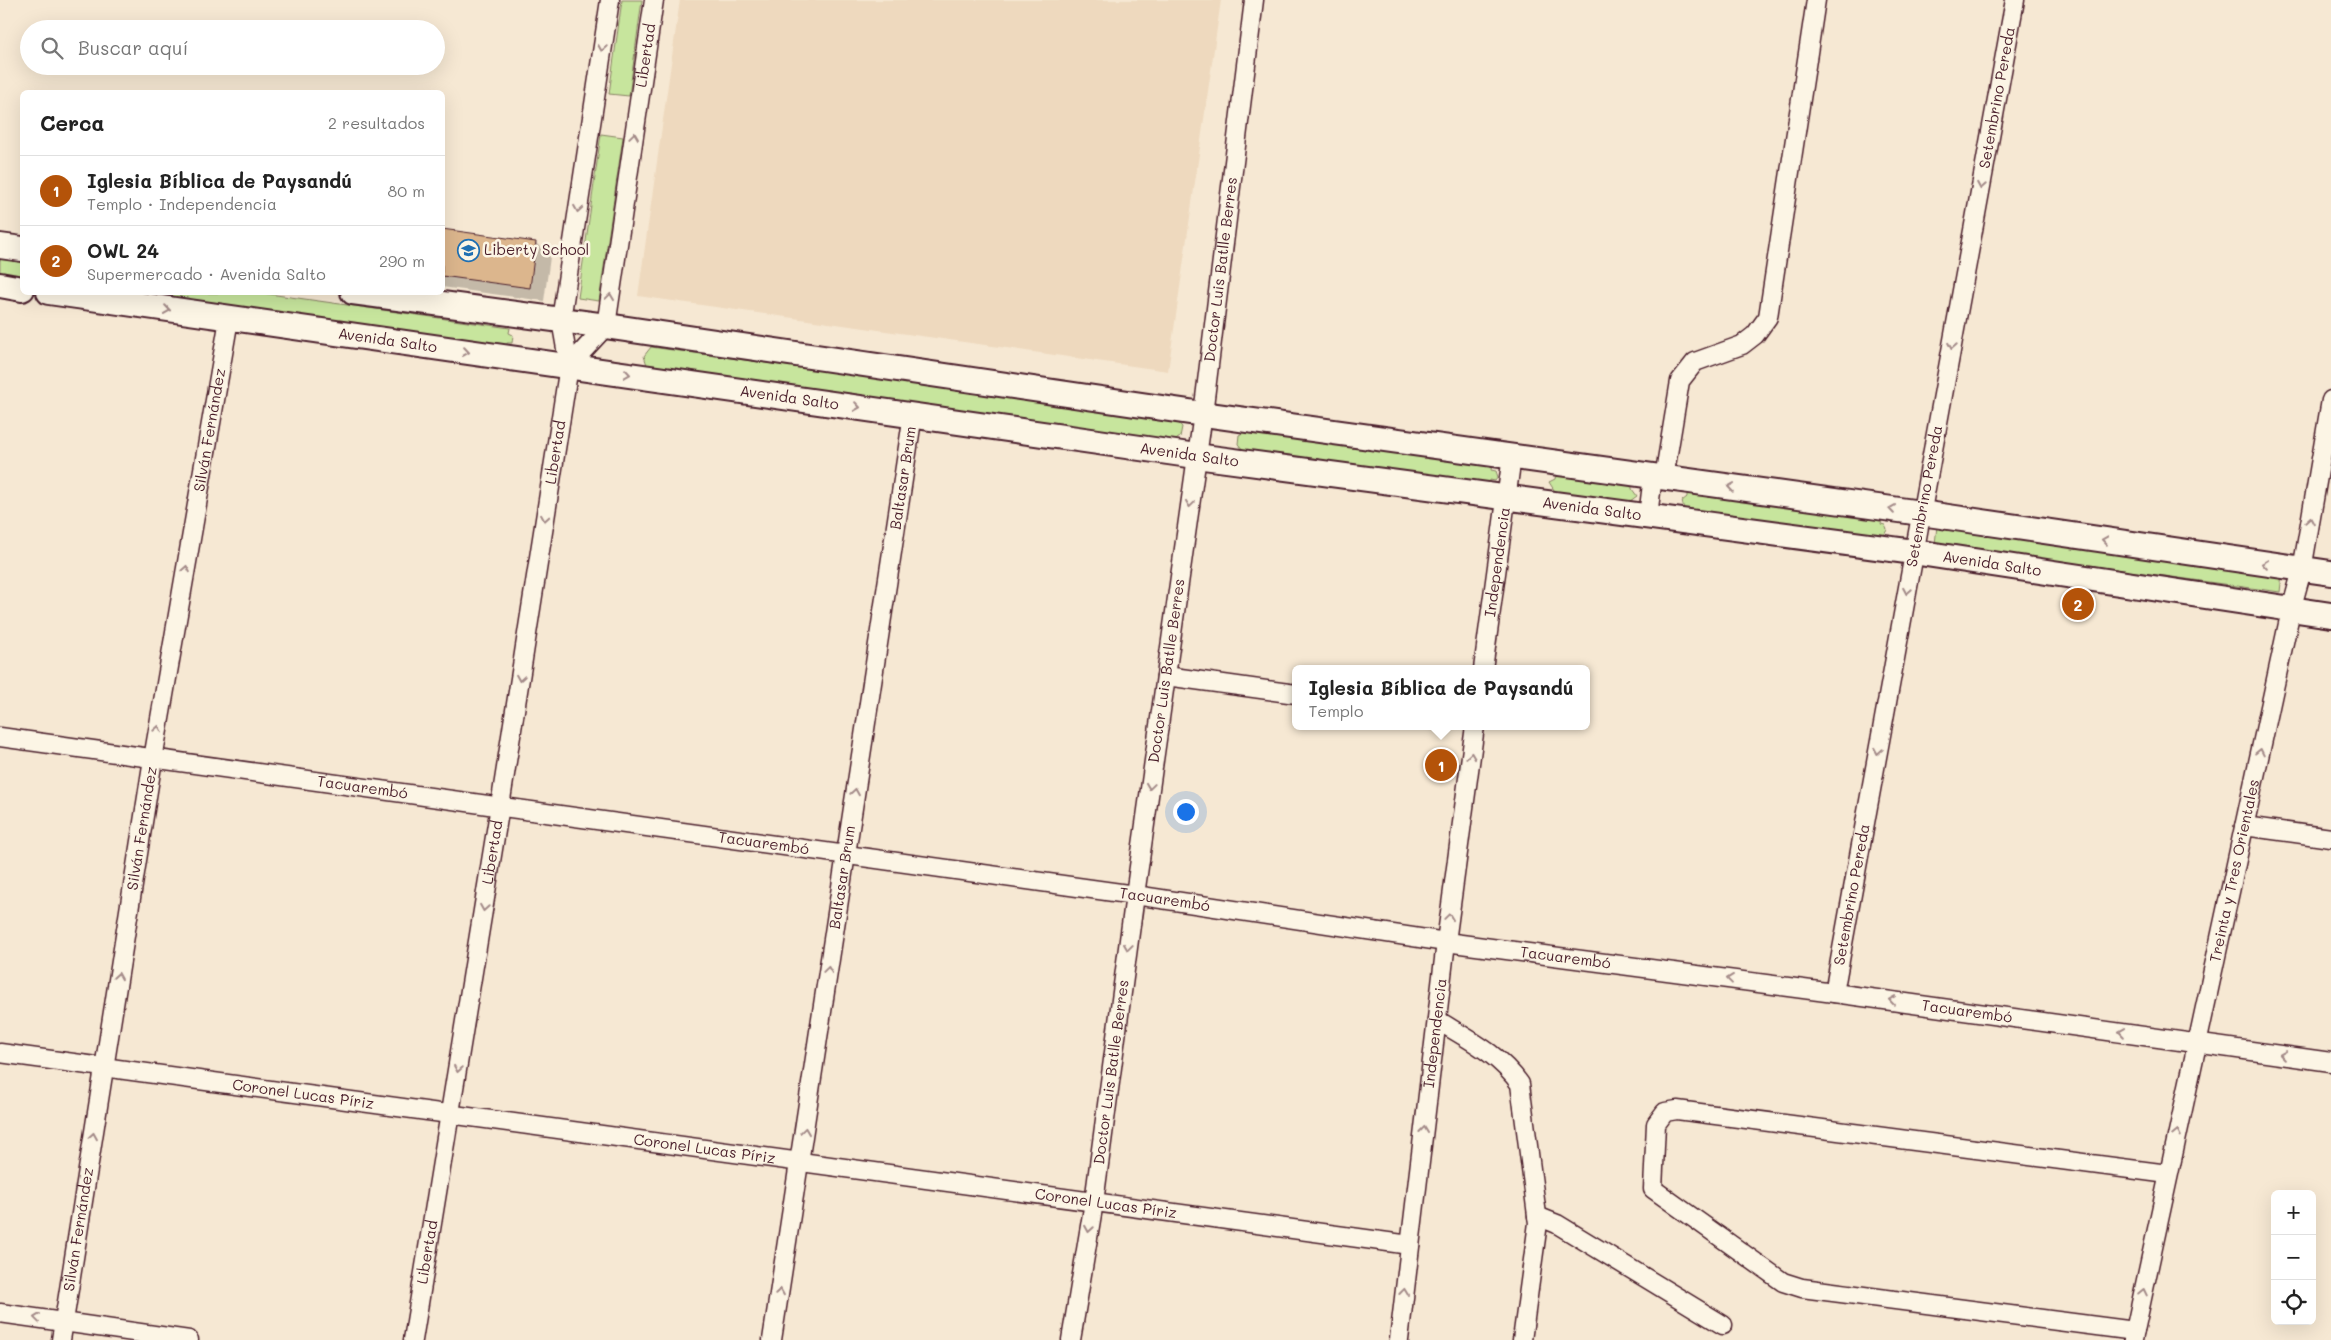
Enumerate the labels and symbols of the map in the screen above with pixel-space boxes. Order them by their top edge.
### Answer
street label: Libertad [630,22,659,89]
street label: Setembrino Pereda [1973,25,2019,170]
one-way arrow [598,44,608,53]
one-way arrow [628,132,639,140]
street label: Doctor Luis Batlle Berres [1199,176,1241,363]
one-way arrow [1976,181,1986,190]
one-way arrow [573,204,583,213]
school or university icon: Liberty School [456,238,480,262]
place label: Liberty School [484,239,589,259]
one-way arrow [604,293,615,301]
one-way arrow [163,304,171,315]
street label: Avenida Salto [337,322,439,356]
one-way arrow [1947,341,1957,350]
one-way arrow [463,346,471,357]
street label: Silván Fernández [188,367,229,493]
one-way arrow [624,368,632,379]
street label: Avenida Salto [739,380,841,414]
one-way arrow [853,401,862,411]
street label: Libertad [540,419,569,486]
street label: Setembrino Pereda [1901,424,1946,568]
street label: Baltasar Brum [885,425,920,531]
street label: Avenida Salto [1139,437,1240,471]
one-way arrow [1727,482,1735,493]
street label: Avenida Salto [1541,491,1643,524]
one-way arrow [1185,500,1195,508]
one-way arrow [1888,504,1896,515]
street label: Independencia [1479,506,1514,618]
one-way arrow [541,514,551,522]
one-way arrow [2305,517,2315,526]
one-way arrow [2100,535,2108,546]
street label: Avenida Salto [1941,545,2043,580]
one-way arrow [2261,559,2269,570]
one-way arrow [180,564,190,573]
street label: Doctor Luis Batlle Berres [1143,577,1189,764]
pin: 2 [2062,585,2094,623]
one-way arrow [1902,587,1912,596]
one-way arrow [516,674,526,683]
one-way arrow [153,725,163,733]
pin: 1 [1425,746,1457,784]
one-way arrow [1873,747,1883,756]
one-way arrow [2254,748,2264,757]
one-way arrow [1465,751,1476,759]
street label: Silván Fernández [121,765,161,892]
street label: Tacuarembó [316,770,409,803]
street label: Treinta y Tres Orientales [2204,777,2263,964]
one-way arrow [1146,782,1156,791]
one-way arrow [849,788,859,797]
your location [1173,799,1199,825]
street label: Libertad [476,819,506,886]
street label: Setembrino Pereda [1828,822,1874,967]
street label: Baltasar Brum [824,824,859,930]
street label: Tacuarembó [717,826,811,859]
street label: Tacuarembó [1118,882,1212,915]
one-way arrow [479,904,490,912]
one-way arrow [1443,912,1454,920]
street label: Tacuarembó [1519,941,1612,973]
one-way arrow [1123,943,1134,951]
one-way arrow [822,966,833,974]
one-way arrow [113,971,123,980]
one-way arrow [1726,974,1734,985]
street label: Independencia [1418,977,1451,1089]
street label: Doctor Luis Batlle Berres [1088,978,1133,1165]
street label: Tacuarembó [1920,994,2014,1027]
one-way arrow [1887,996,1896,1006]
one-way arrow [2118,1027,2126,1038]
one-way arrow [2278,1050,2287,1060]
one-way arrow [454,1064,464,1073]
street label: Coronel Lucas Píriz [231,1074,376,1113]
one-way arrow [1418,1126,1429,1134]
one-way arrow [799,1127,809,1136]
street label: Coronel Lucas Píriz [632,1128,777,1167]
one-way arrow [2171,1129,2182,1138]
one-way arrow [87,1132,98,1140]
street label: Silván Fernández [58,1166,97,1293]
street label: Coronel Lucas Píriz [1034,1183,1178,1222]
street label: Libertad [411,1219,441,1285]
one-way arrow [1085,1225,1095,1234]
one-way arrow [774,1287,784,1296]
one-way arrow [1399,1287,1409,1296]
one-way arrow [2137,1288,2148,1297]
one-way arrow [33,1313,41,1324]

